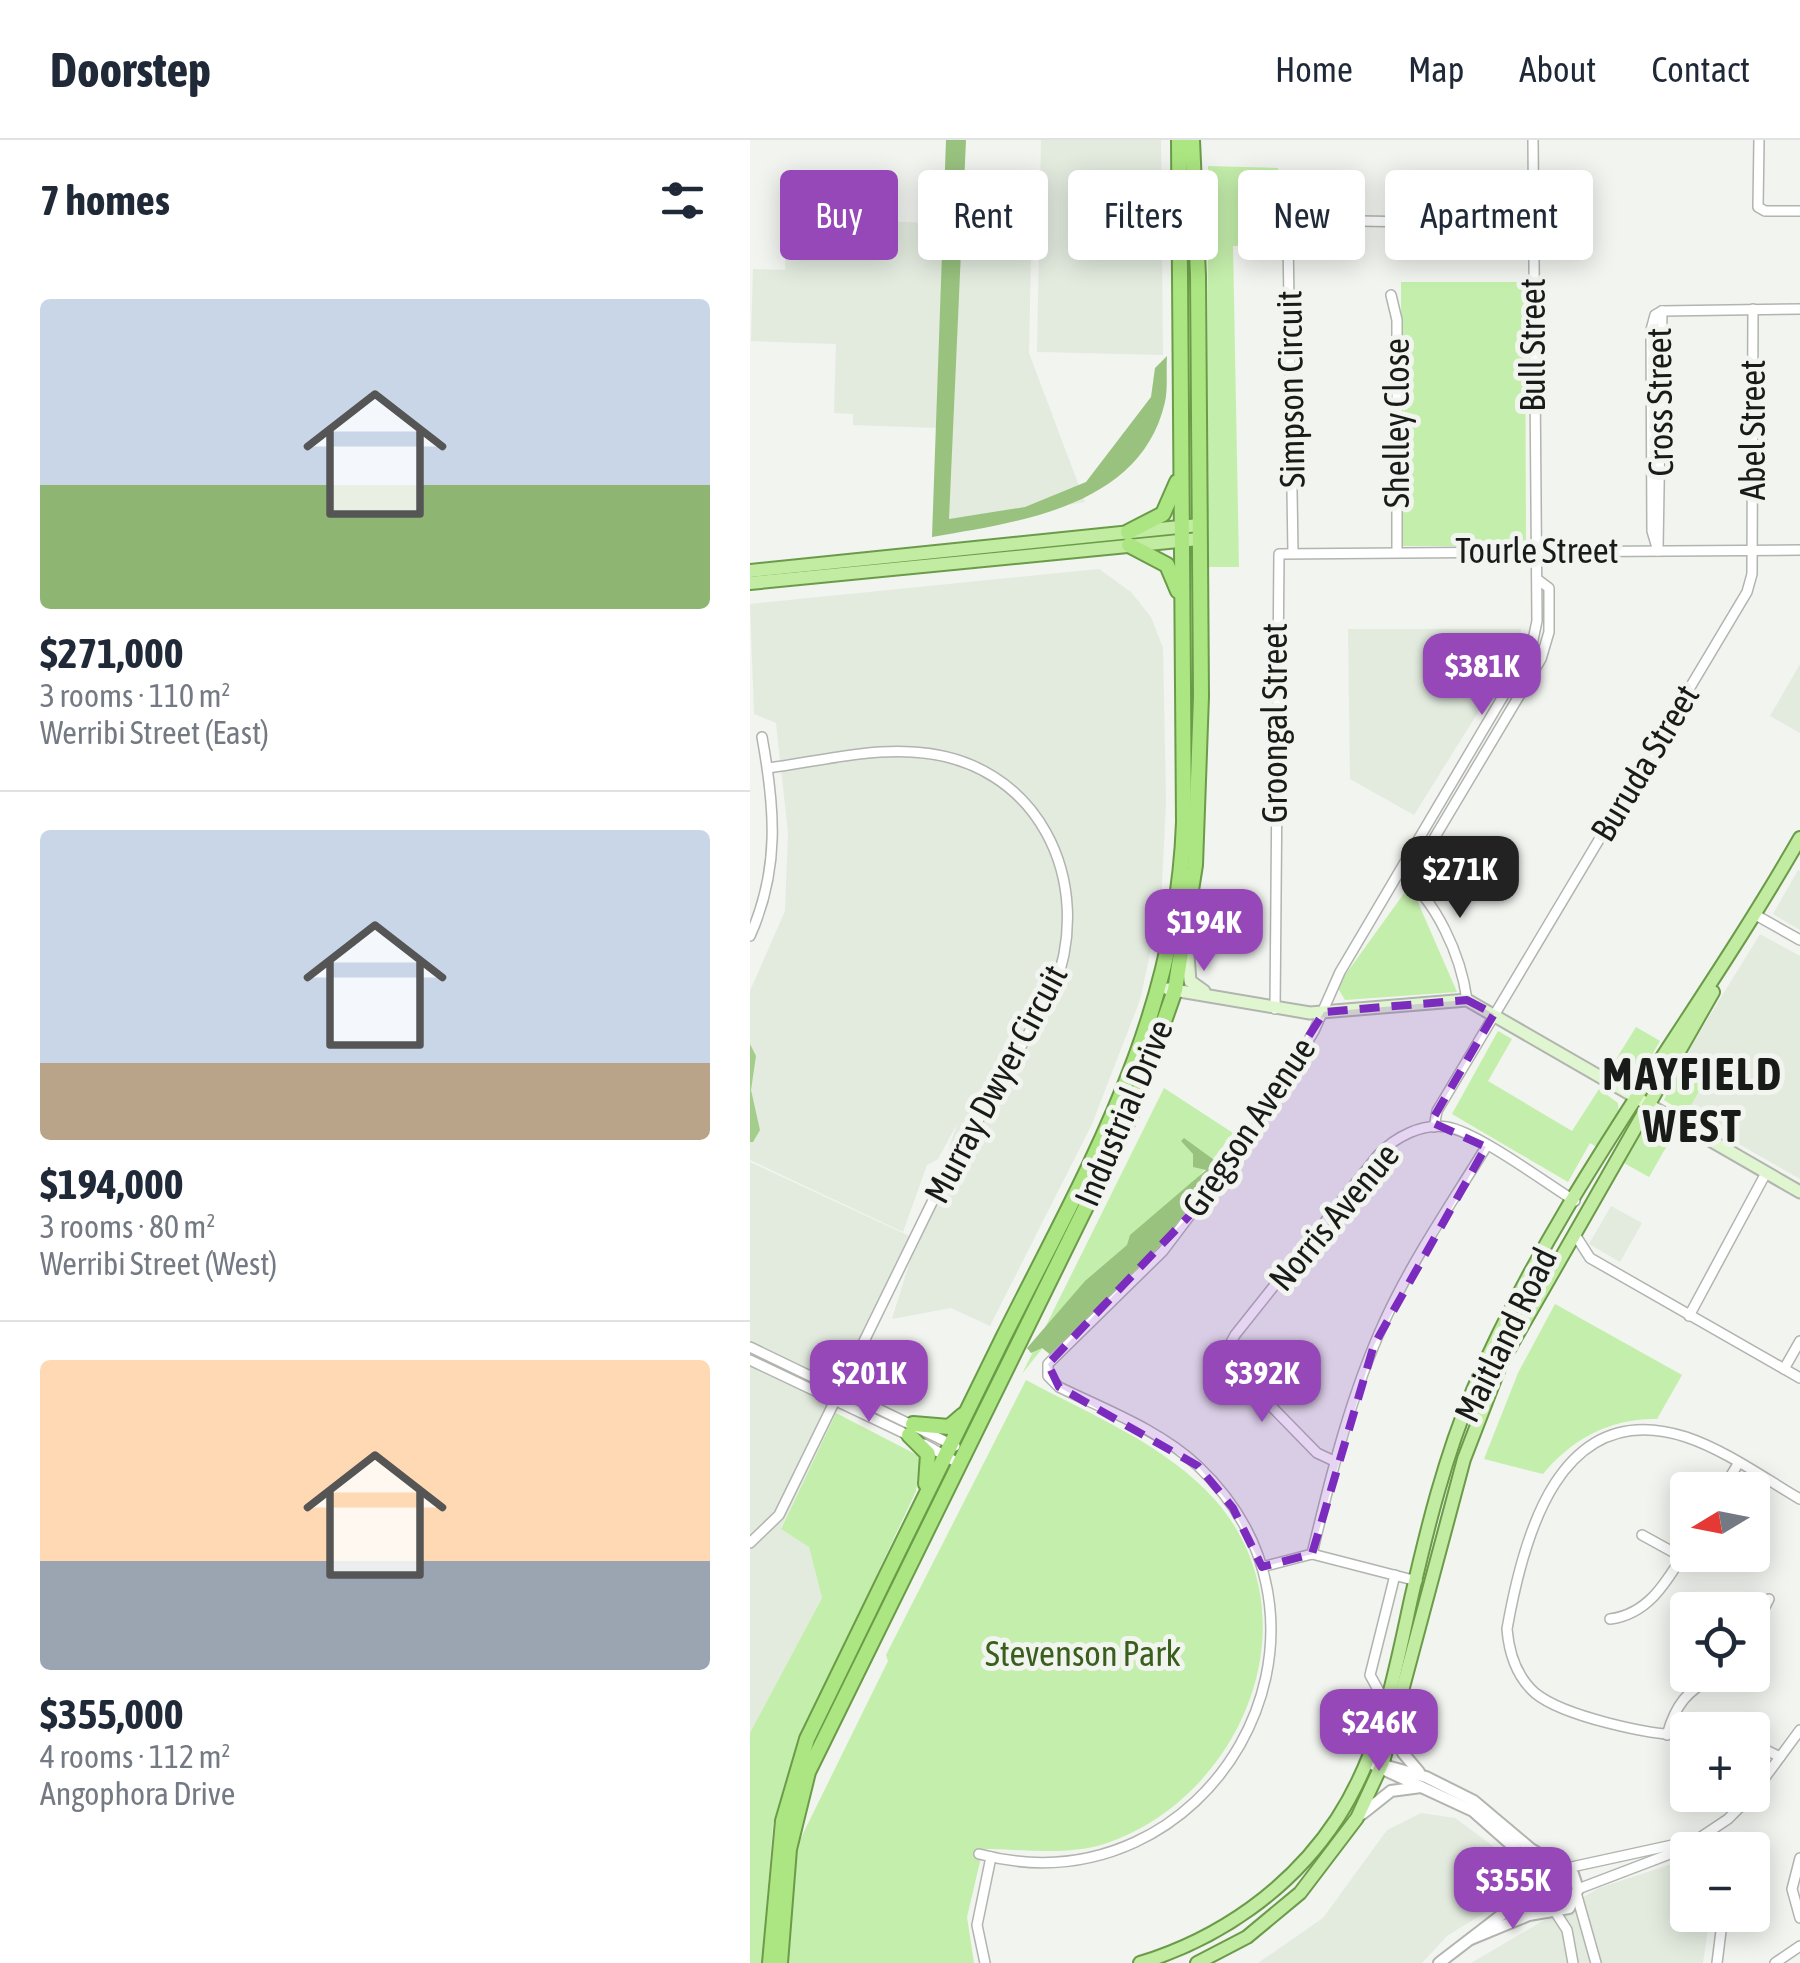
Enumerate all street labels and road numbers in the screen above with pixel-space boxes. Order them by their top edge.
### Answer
street label: Bull Street [1512,278,1552,412]
street label: Simpson Circuit [1268,290,1312,488]
street label: Cross Street [1638,327,1680,477]
street label: Shelley Close [1376,338,1416,508]
street label: Abel Street [1732,360,1772,500]
street label: Tourle Street [1455,530,1619,570]
street label: Groongal Street [1254,623,1294,823]
street label: Buruda Street [1582,677,1706,848]
street label: Murray Dwyer Circuit [916,958,1075,1209]
street label: Industrial Drive [1066,1013,1180,1212]
street label: Gregson Avenue [1174,1029,1323,1224]
street label: Norris Avenue [1260,1135,1406,1298]
street label: Maitland Road [1446,1241,1564,1428]

